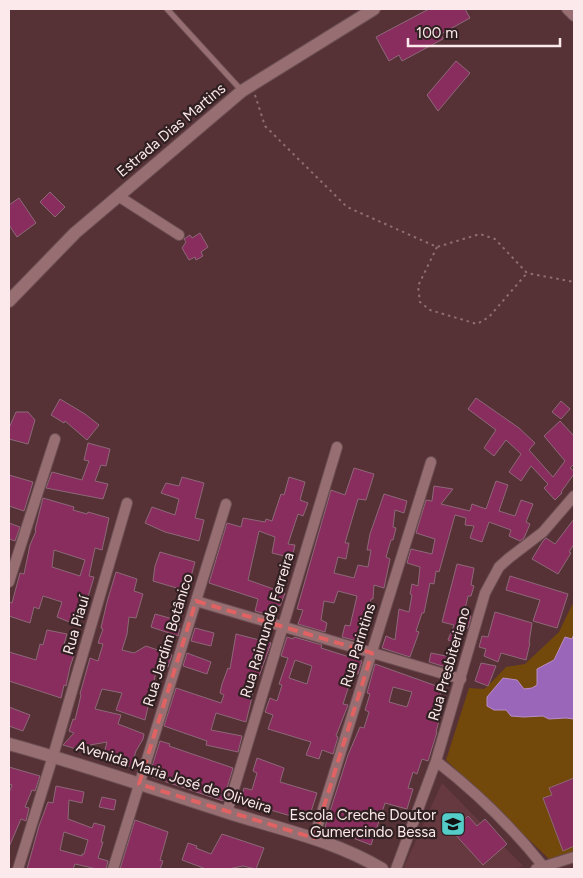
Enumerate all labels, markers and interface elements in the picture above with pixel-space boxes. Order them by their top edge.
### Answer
scale bar [408,15,560,47]
text: 100 m [416,24,458,42]
street label: Estrada Dias Martins [113,79,229,181]
street label: Rua Raimundo Ferreira [236,550,298,700]
street label: Rua Jardim Botânico [139,571,197,709]
street label: Rua Piauí [59,592,93,657]
street label: Rua Parintins [337,601,379,689]
street label: Rua Presbiteriano [424,605,474,723]
street label: Avenida Maria José de Oliveira [74,737,274,817]
place label: Escola Creche Doutor Gumercindo Bessa [289,806,436,841]
school or university icon: Escola Creche Doutor Gumercindo Bessa [440,811,466,837]

